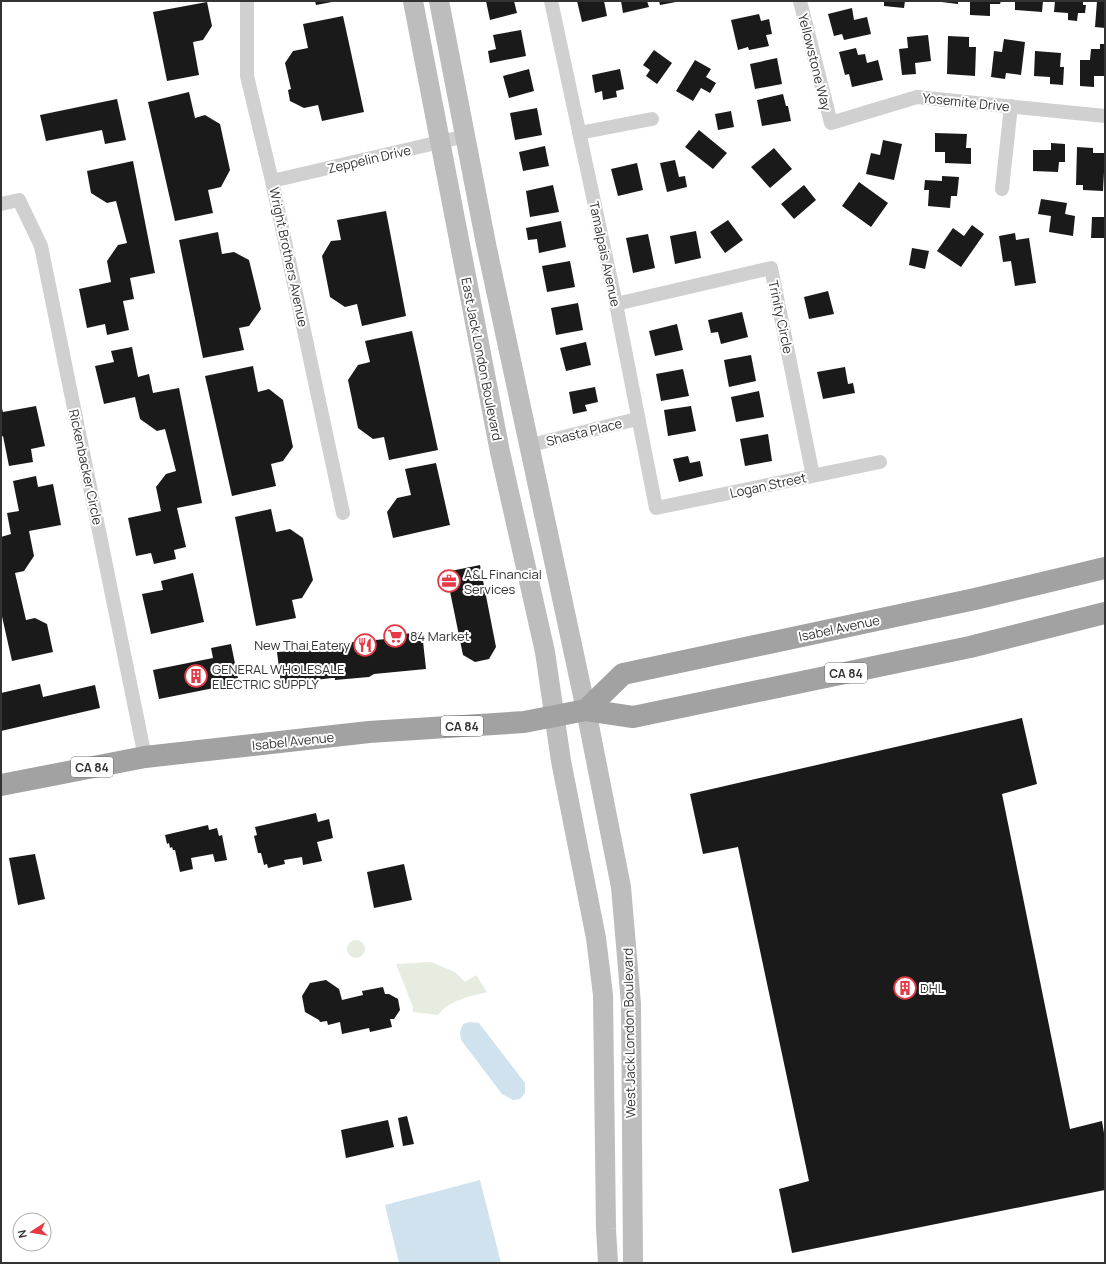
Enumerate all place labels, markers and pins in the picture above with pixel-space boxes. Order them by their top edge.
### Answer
place label: A&L Financial Services [464,565,542,598]
office icon: A&L Financial Services [436,568,462,594]
supermarket icon: 84 Market [382,623,408,649]
place label: 84 Market [410,627,470,645]
restaurant icon: New Thai Eatery [352,632,378,658]
place label: New Thai Eatery [254,636,350,654]
place label: GENERAL WHOLESALE ELECTRIC SUPPLY [212,660,344,693]
building icon: GENERAL WHOLESALE ELECTRIC SUPPLY [183,663,209,689]
building icon: DHL [892,975,918,1001]
place label: DHL [920,979,945,997]

